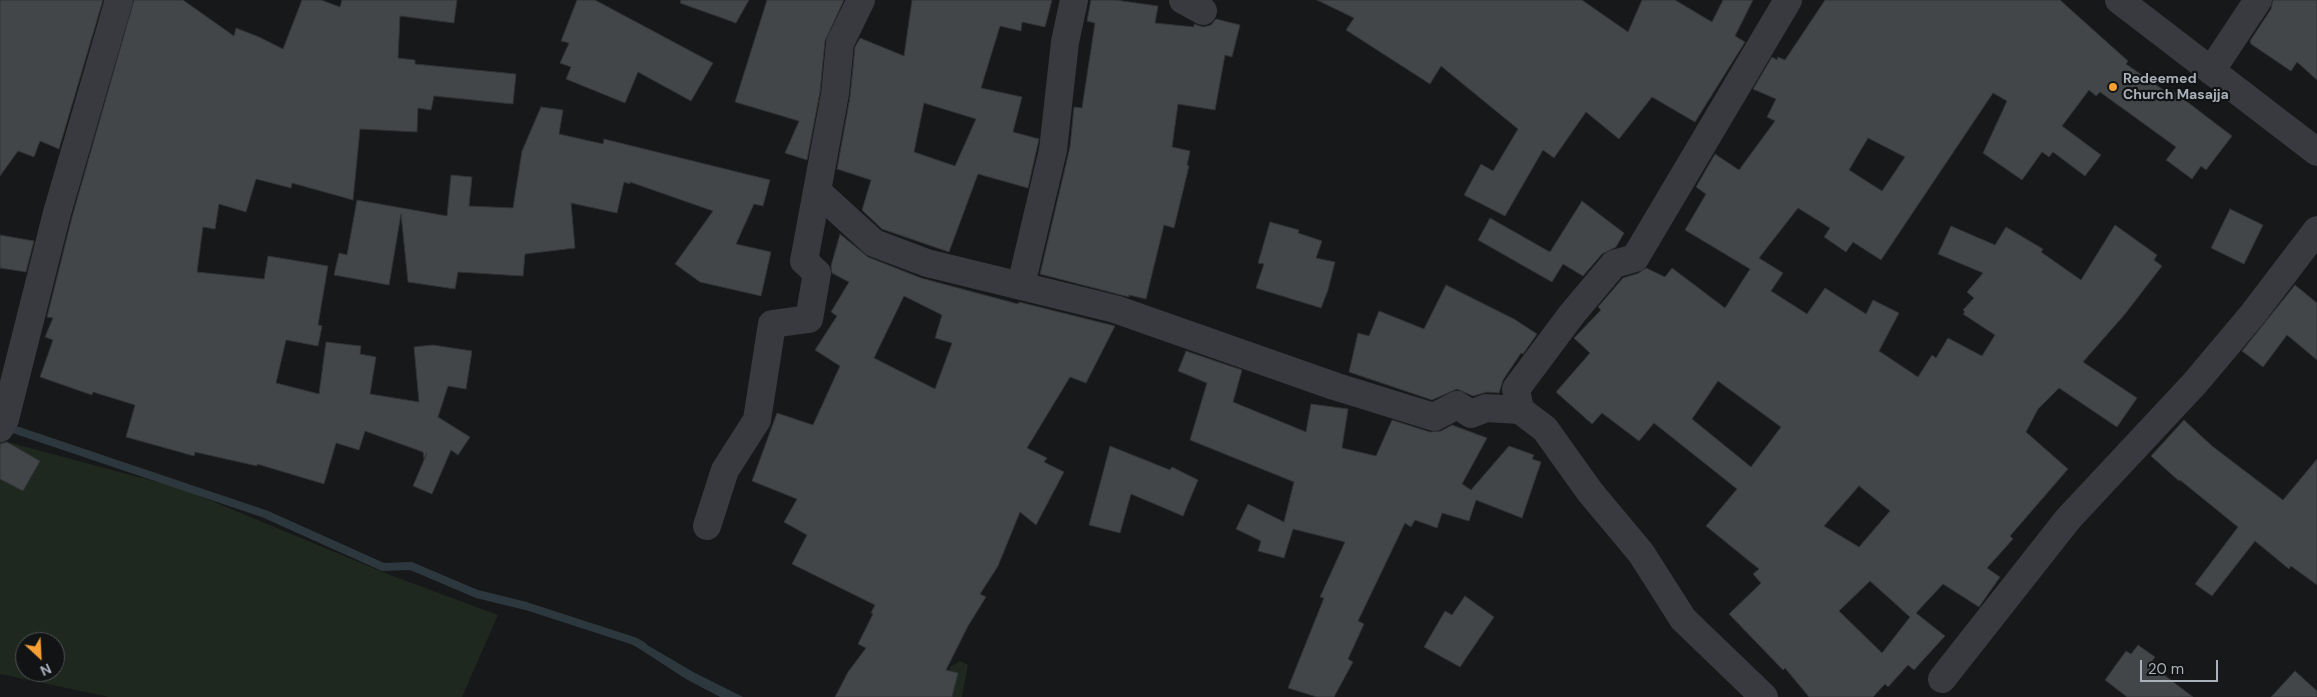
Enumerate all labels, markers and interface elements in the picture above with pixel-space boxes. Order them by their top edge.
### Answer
place label: Redeemed Church Masajja [2123,71,2229,104]
marker: Redeemed Church Masajja [2107,81,2119,93]
north arrow [15,632,65,682]
scale bar [2142,650,2220,682]
text: N [37,659,54,680]
text: 20 m [2148,659,2184,679]

